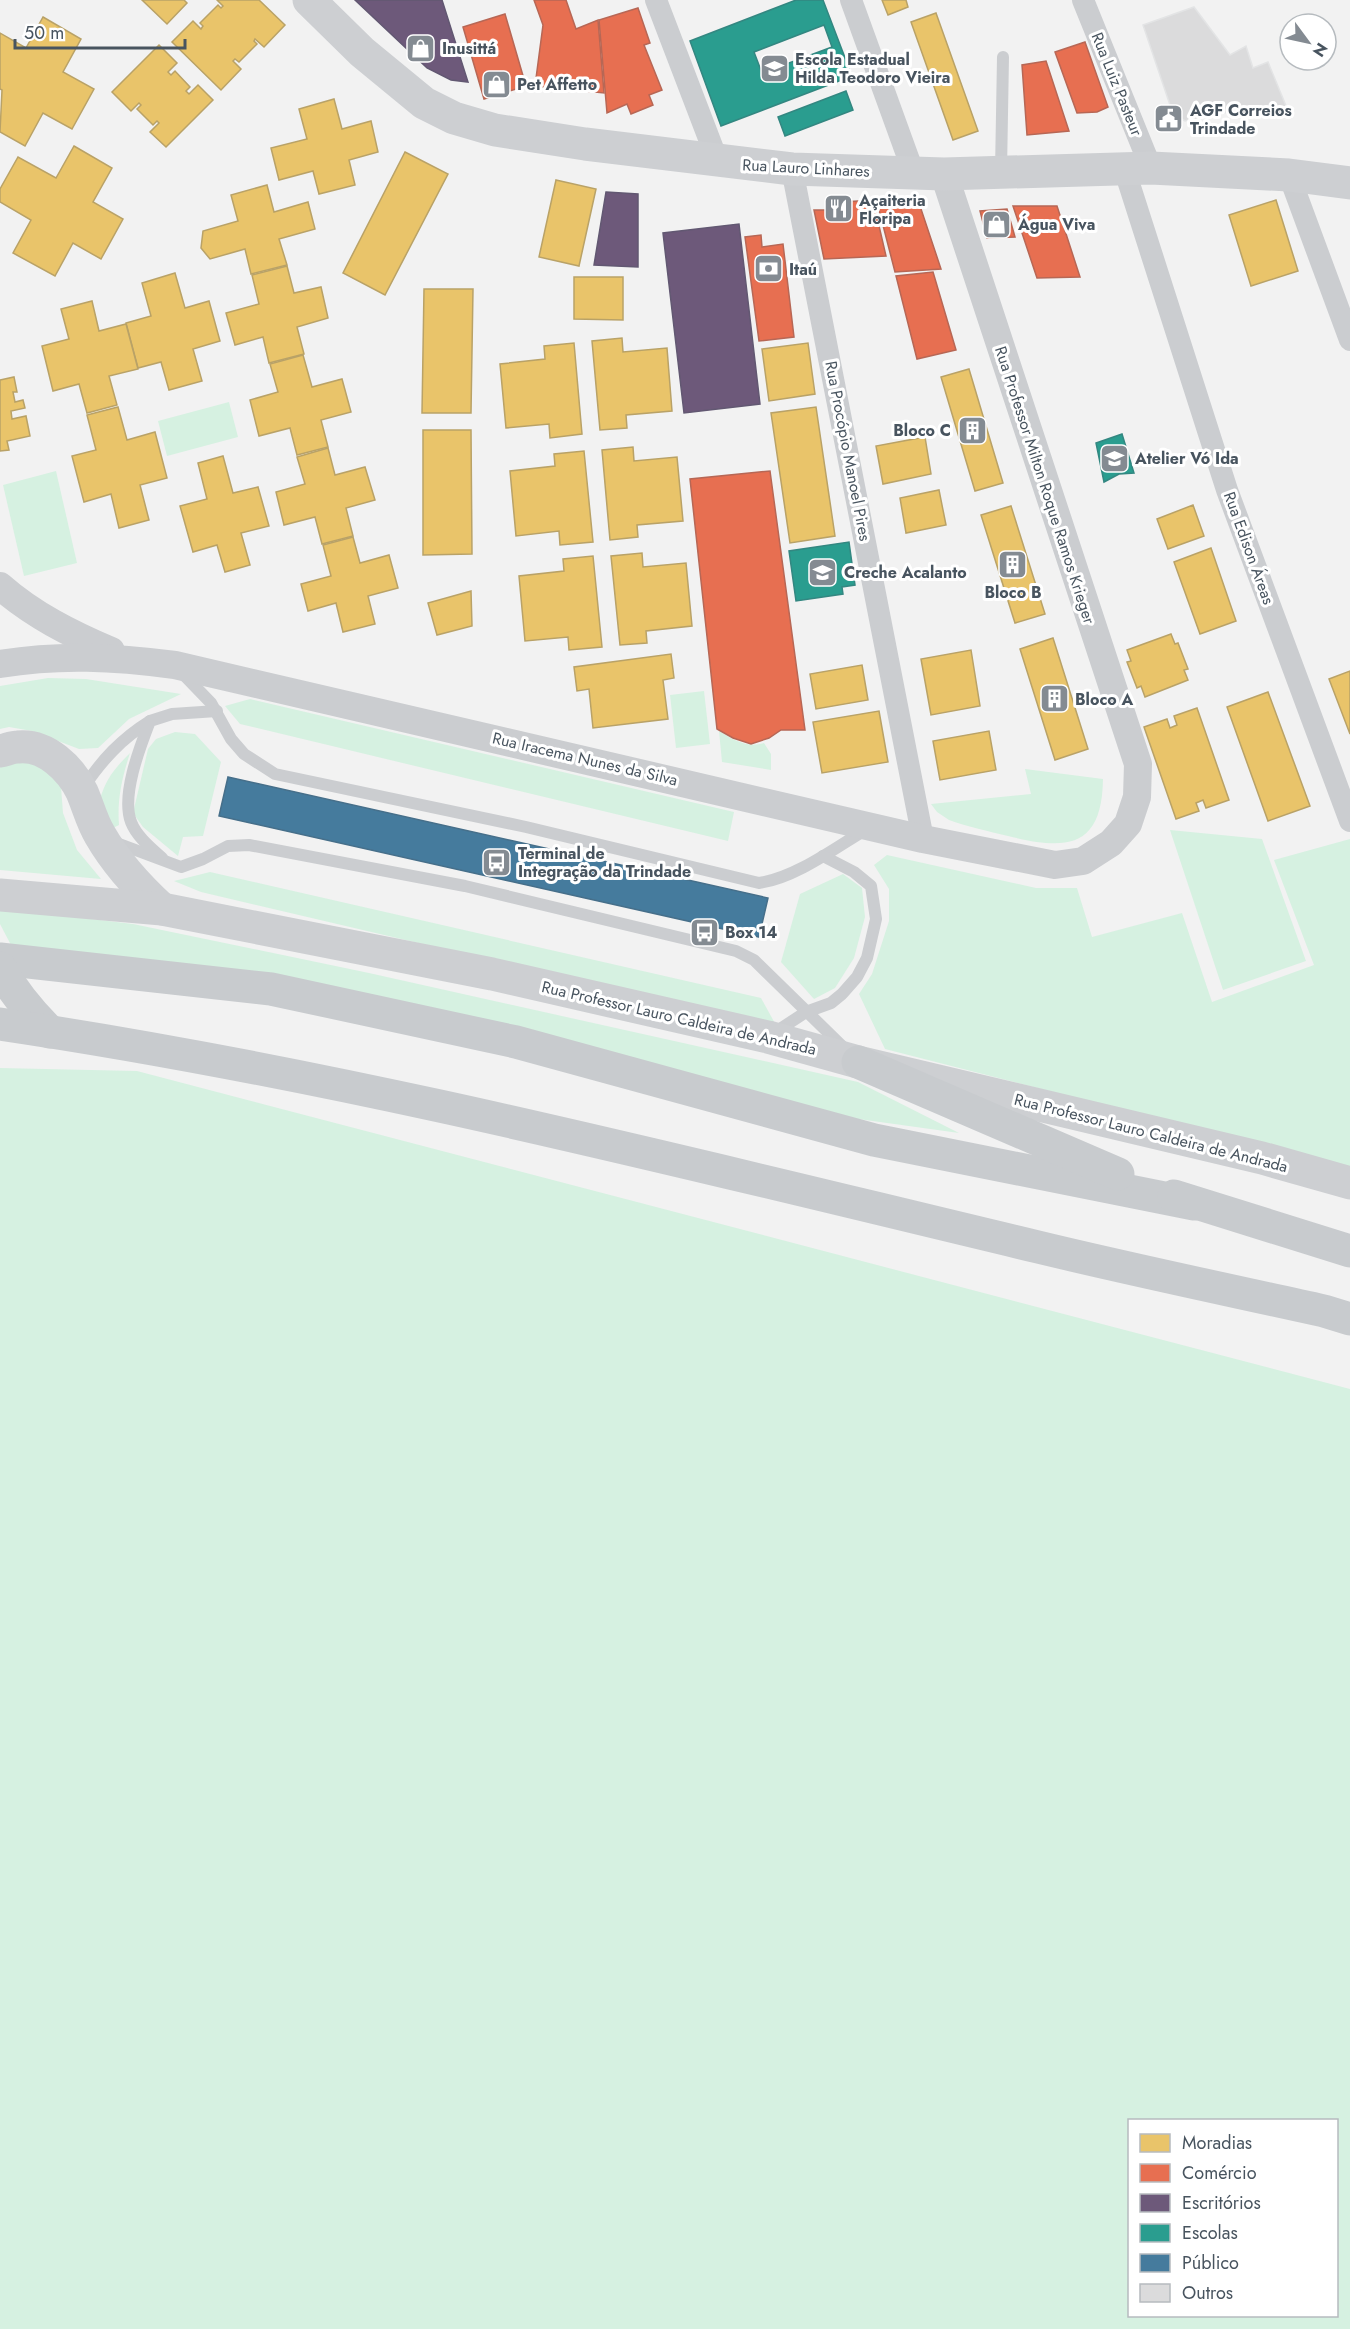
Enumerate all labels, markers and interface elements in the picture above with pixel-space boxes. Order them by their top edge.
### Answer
scale bar [15,12,184,50]
north arrow [1278,12,1338,72]
text: 50 m [24,20,64,46]
street label: Rua Luiz Pasteur [1086,29,1148,140]
shop icon: Inusittá [405,32,437,64]
place label: Inusittá [442,37,496,60]
text: N [1307,38,1333,61]
place label: Escola Estadual Hilda Teodoro Vieira [795,48,950,89]
school or university icon: Escola Estadual Hilda Teodoro Vieira [758,52,790,84]
shop icon: Pet Affetto [480,68,512,100]
place label: Pet Affetto [517,73,597,96]
place label: AGF Correios Trindade [1189,99,1292,140]
public building icon: AGF Correios Trindade [1153,103,1185,135]
street label: Rua Lauro Linhares [742,153,870,183]
place label: Açaiteria Floripa [858,189,926,230]
restaurant icon: Açaiteria Floripa [822,193,854,225]
shop icon: Água Viva [981,208,1013,240]
place label: Água Viva [1017,213,1095,236]
bank icon: Itaú [752,253,784,285]
place label: Itaú [789,258,817,281]
street label: Rua Professor Milton Roque Ramos Krieger [989,343,1101,627]
street label: Rua Procópio Manoel Pires [819,359,877,543]
building icon: Bloco C [956,414,988,446]
place label: Bloco C [893,419,951,442]
school or university icon: Atelier Vó Ida [1098,442,1130,474]
place label: Atelier Vó Ida [1134,447,1239,470]
street label: Rua Edison Áreas [1218,488,1280,608]
building icon: Bloco B [997,548,1029,580]
school or university icon: Creche Acalanto [807,556,839,588]
place label: Creche Acalanto [844,561,967,584]
place label: Bloco B [984,581,1042,604]
building icon: Bloco A [1038,683,1070,715]
place label: Bloco A [1075,688,1134,711]
street label: Rua Iracema Nunes da Silva [490,726,680,792]
place label: Terminal de Integração da Trindade [518,842,691,883]
bus stop icon: Terminal de Integração da Trindade [481,846,513,878]
bus stop icon: Box 14 [688,916,720,948]
place label: Box 14 [725,921,777,944]
street label: Rua Professor Lauro Caldeira de Andrada [539,975,819,1061]
street label: Rua Professor Lauro Caldeira de Andrada [1012,1088,1290,1178]
legend [1128,2119,1338,2317]
text: Moradias [1182,2130,1252,2156]
text: Comércio [1182,2160,1257,2186]
text: Escritórios [1182,2190,1261,2216]
text: Escolas [1182,2220,1238,2246]
text: Público [1182,2250,1239,2276]
text: Outros [1182,2280,1233,2306]

